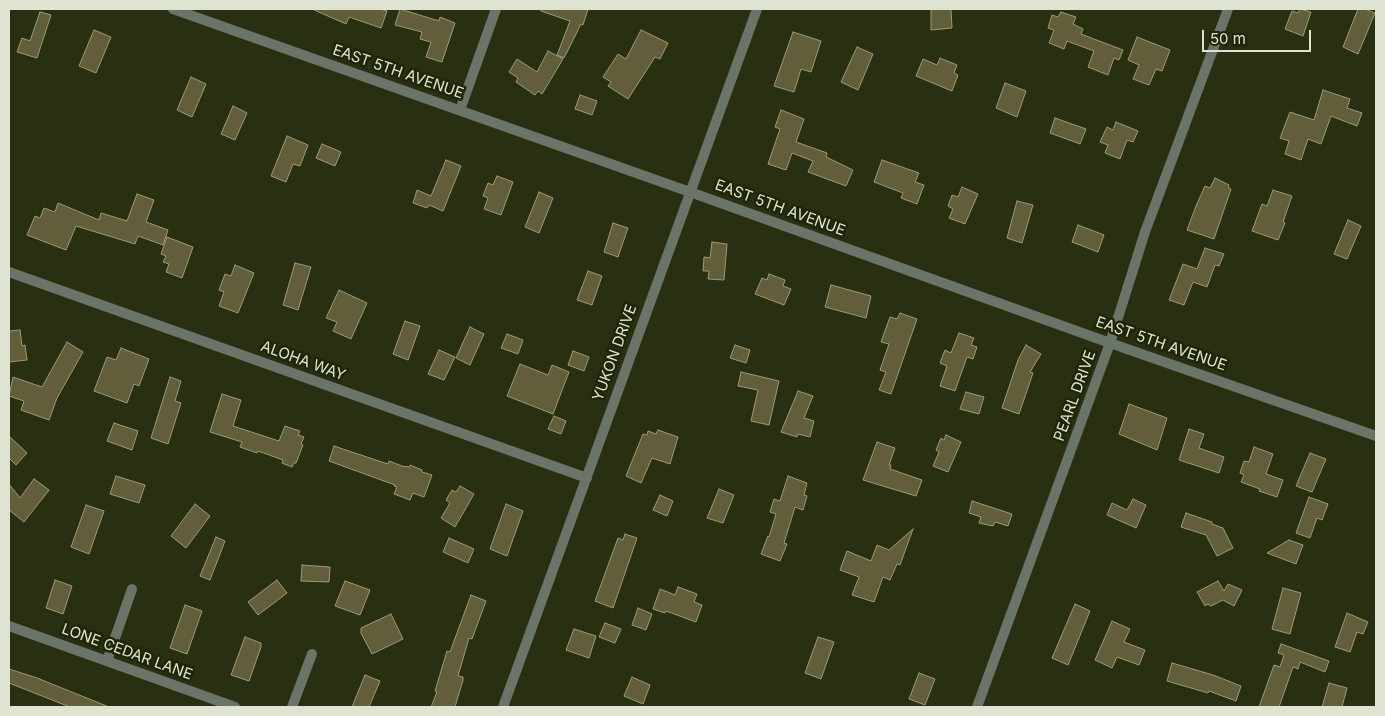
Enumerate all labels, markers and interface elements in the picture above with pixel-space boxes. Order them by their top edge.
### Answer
scale bar [1205,20,1314,52]
text: 50 m [1210,29,1246,48]
street label: EAST 5TH AVENUE [330,41,466,103]
street label: EAST 5TH AVENUE [712,176,848,240]
street label: YUKON DRIVE [589,302,641,404]
street label: EAST 5TH AVENUE [1093,313,1229,375]
street label: ALOHA WAY [258,337,348,385]
street label: PEARL DRIVE [1050,348,1100,444]
street label: LONE CEDAR LANE [59,620,195,684]

